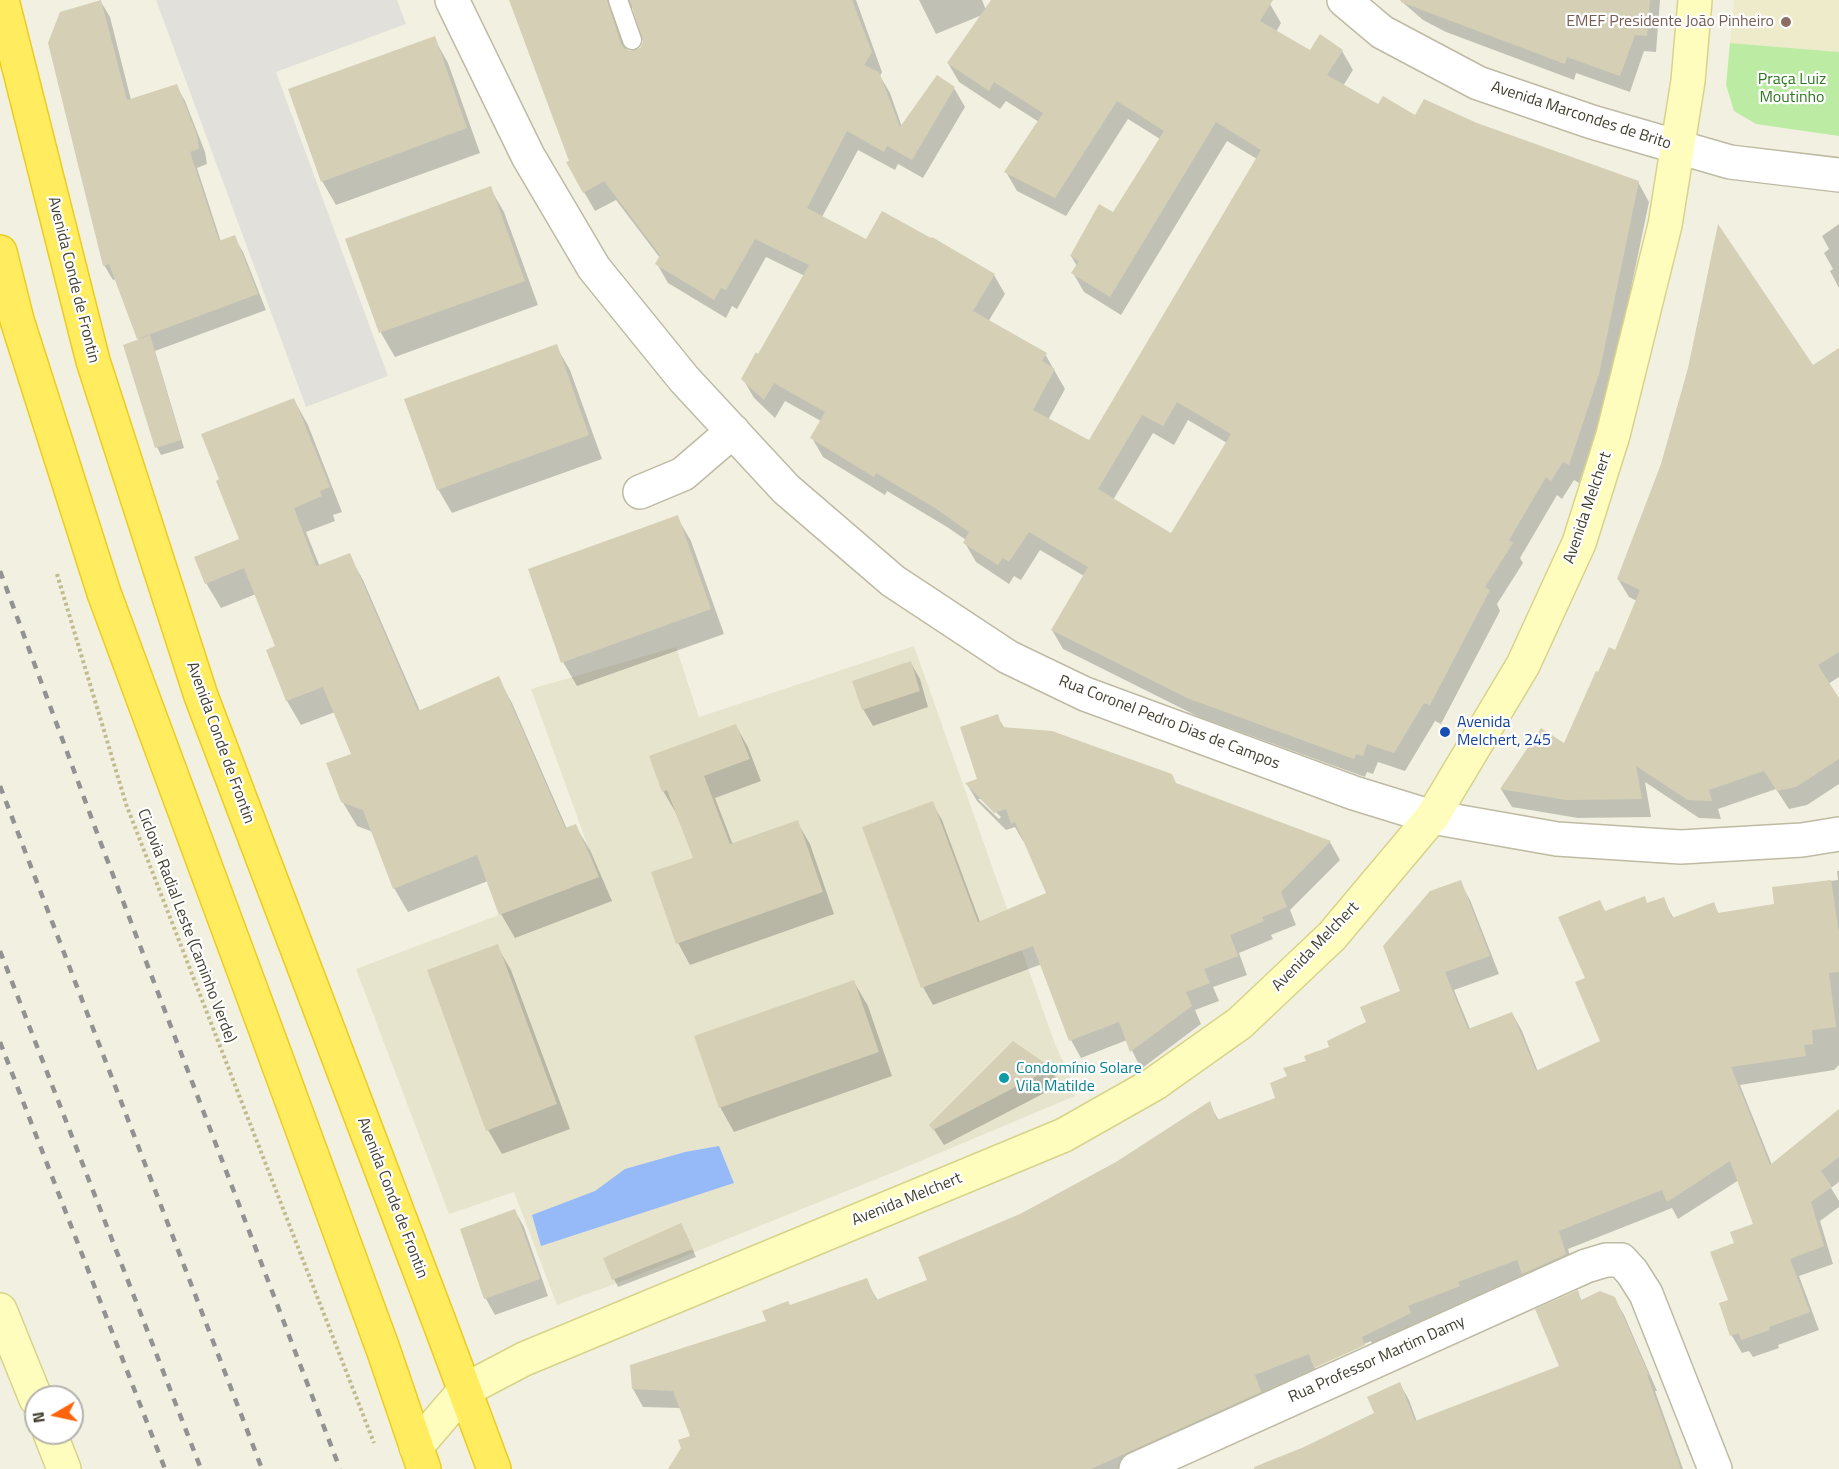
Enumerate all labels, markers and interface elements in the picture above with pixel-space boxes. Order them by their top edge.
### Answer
place label: EMEF Presidente João Pinheiro [1566,12,1774,32]
marker: EMEF Presidente João Pinheiro [1779,15,1793,29]
park label: Praça Luiz Moutinho [1758,70,1826,108]
street label: Avenida Marcondes de Brito [1489,78,1673,154]
street label: Avenida Conde de Frontin [43,195,103,365]
street label: Avenida Melchert [1560,450,1616,566]
street label: Avenida Conde de Frontin [182,659,258,827]
street label: Rua Coronel Pedro Dias de Campos [1056,672,1282,774]
place label: Avenida Melchert, 245 [1457,713,1551,751]
marker: Avenida Melchert, 245 [1438,725,1452,739]
street label: Ciclovia Radial Leste (Caminho Verde) [132,806,240,1046]
street label: Avenida Melchert [1268,898,1364,996]
place label: Condomínio Solare Vila Matilde [1016,1059,1142,1097]
marker: Condomínio Solare Vila Matilde [997,1071,1011,1085]
street label: Avenida Conde de Frontin [352,1115,432,1281]
street label: Avenida Melchert [849,1169,965,1231]
street label: Rua Professor Martim Damy [1286,1312,1468,1408]
north arrow [24,1385,84,1445]
text: N [25,1410,51,1425]

